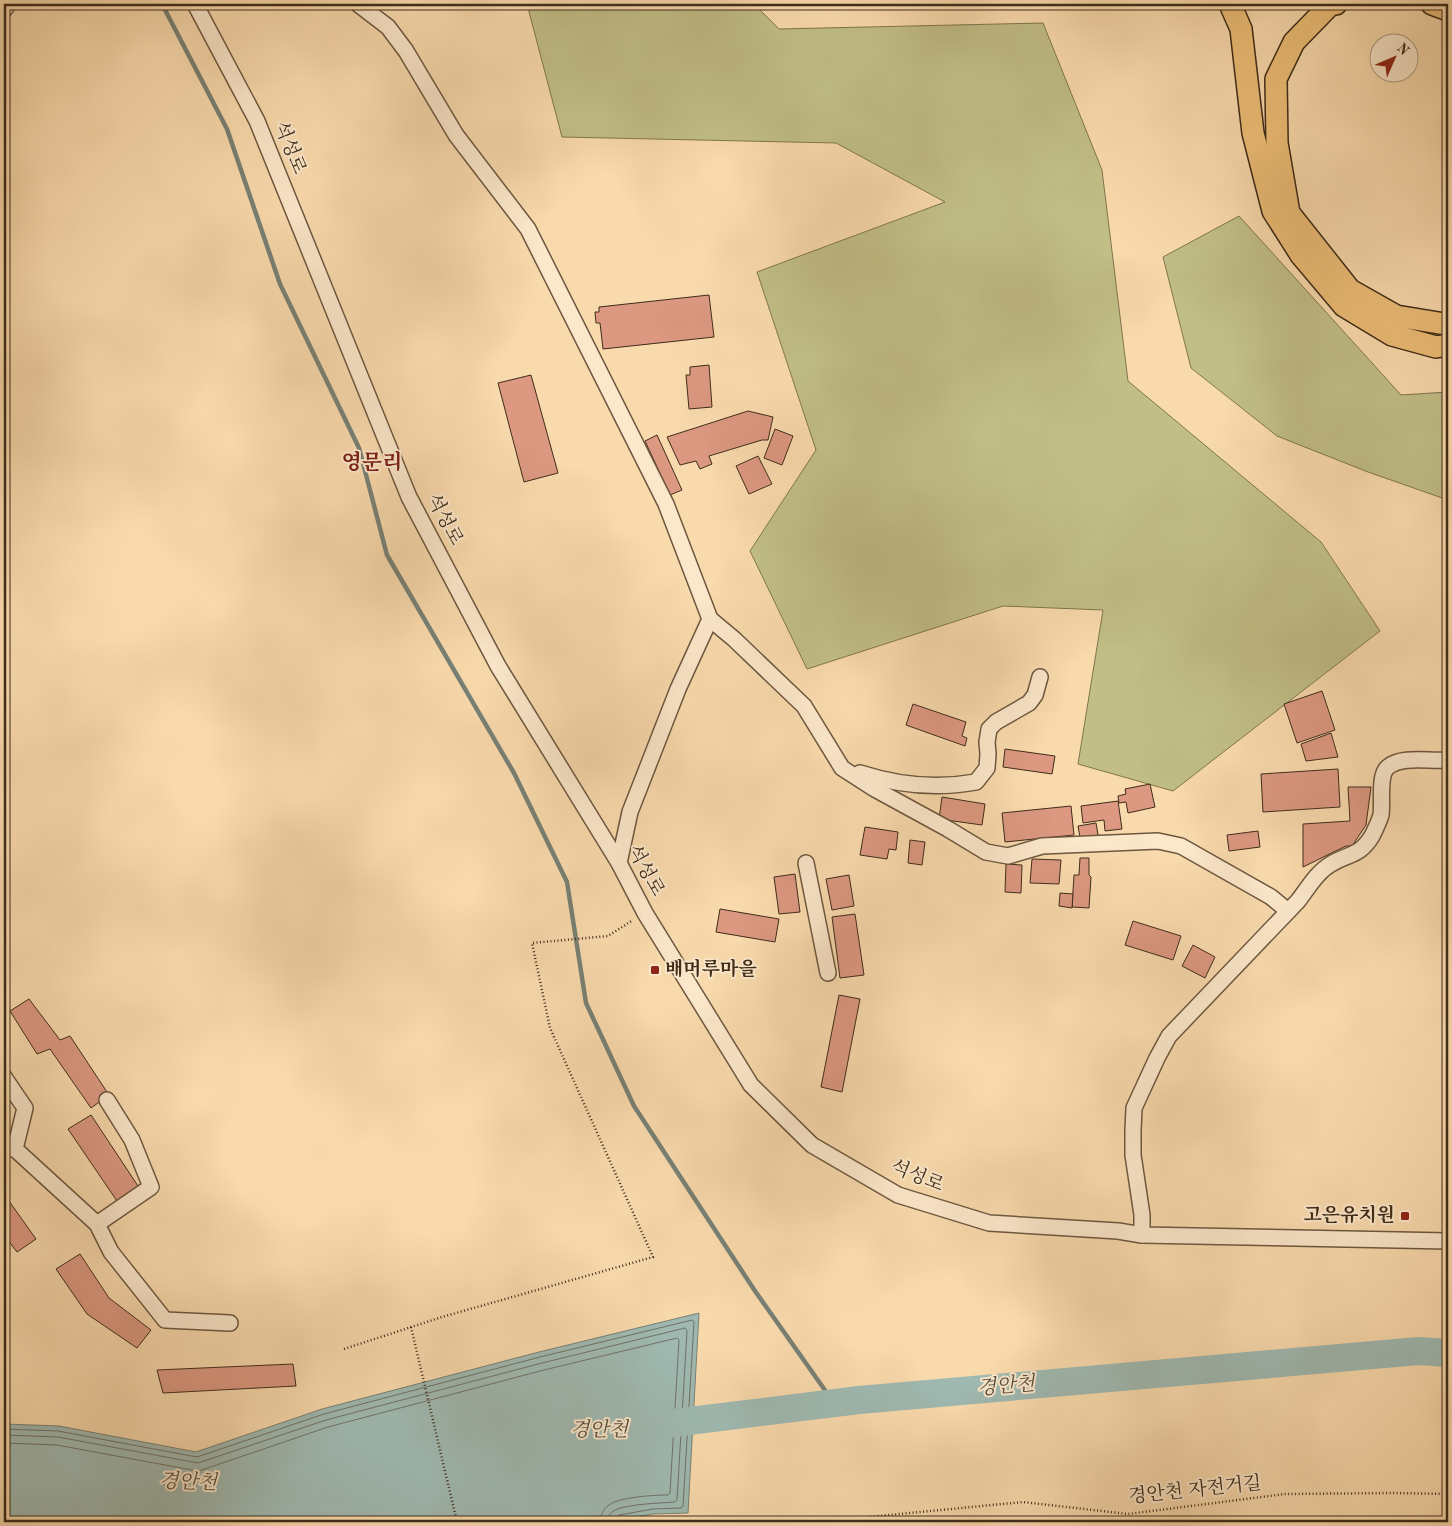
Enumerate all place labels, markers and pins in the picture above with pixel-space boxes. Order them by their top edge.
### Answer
place label: 배머루마을 [665,958,757,980]
marker: 배머루마을 [649,964,661,976]
place label: 고은유치원 [1303,1204,1395,1226]
marker: 고은유치원 [1399,1210,1411,1222]

